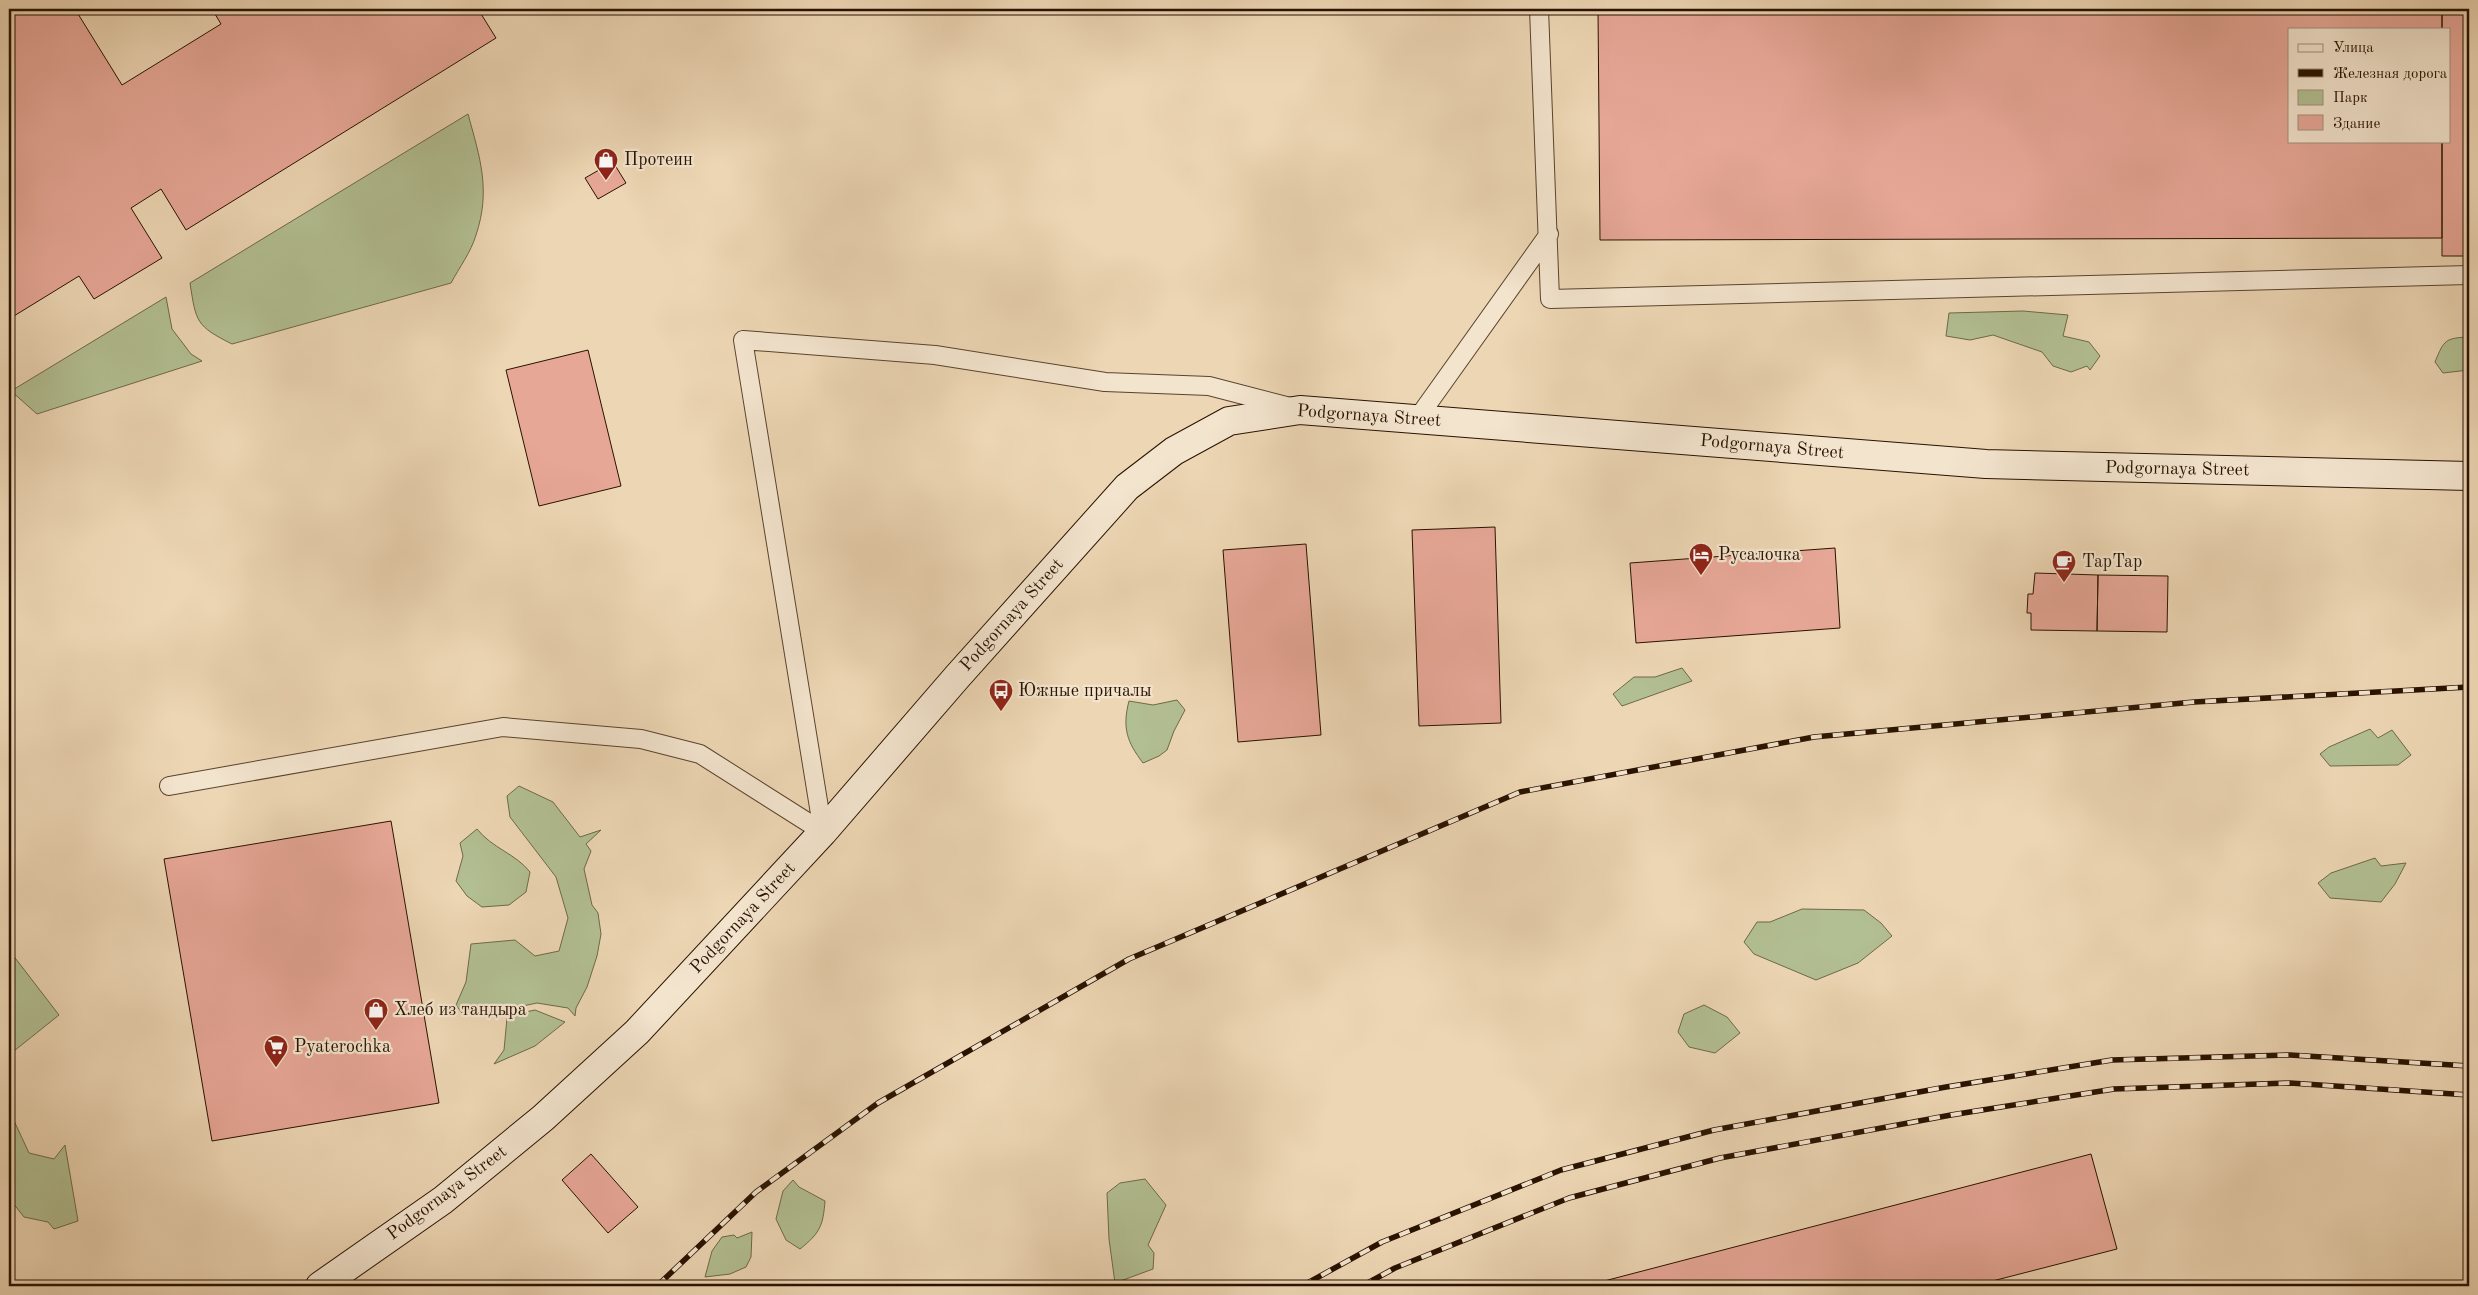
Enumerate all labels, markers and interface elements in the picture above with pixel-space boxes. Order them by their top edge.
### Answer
legend [2288,28,2450,142]
text: Улица [2333,41,2374,56]
text: Железная дорога [2333,67,2448,82]
text: Парк [2333,91,2368,106]
text: Здание [2333,117,2380,132]
shop icon: Протеин [593,147,619,181]
place label: Протеин [624,151,693,169]
street label: Podgornaya Street [1296,402,1442,430]
street label: Podgornaya Street [1699,432,1845,462]
street label: Podgornaya Street [2105,459,2249,479]
hotel icon: Русалочка [1688,542,1714,576]
place label: Русалочка [1718,546,1801,564]
cafe icon: ТарТар [2051,549,2077,583]
place label: ТарТар [2082,553,2142,571]
street label: Podgornaya Street [957,555,1067,675]
bus stop icon: Южные причалы [988,678,1014,712]
place label: Южные причалы [1018,682,1152,700]
street label: Podgornaya Street [687,859,799,977]
shop icon: Хлеб из тандыра [363,997,389,1031]
place label: Хлеб из тандыра [394,1001,527,1019]
supermarket icon: Pyaterochka [263,1034,289,1068]
place label: Pyaterochka [294,1038,391,1056]
street label: Podgornaya Street [384,1142,510,1244]

